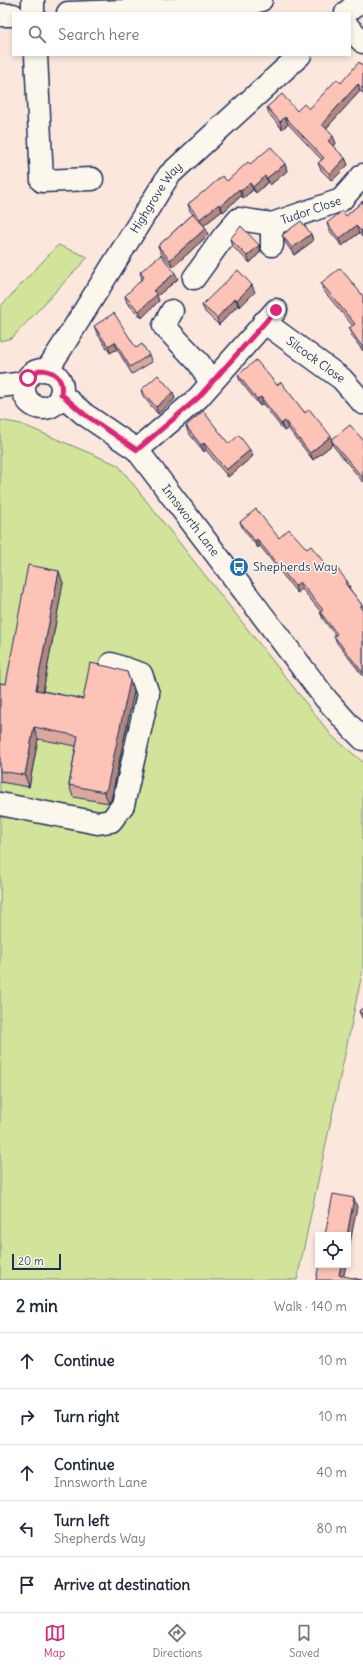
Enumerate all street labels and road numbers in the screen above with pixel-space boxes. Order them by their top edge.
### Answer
street label: Highgrove Way [127,159,185,236]
street label: Tudor Close [279,192,343,227]
street label: Silcock Close [284,333,348,386]
street label: Innsworth Lane [159,481,223,559]

